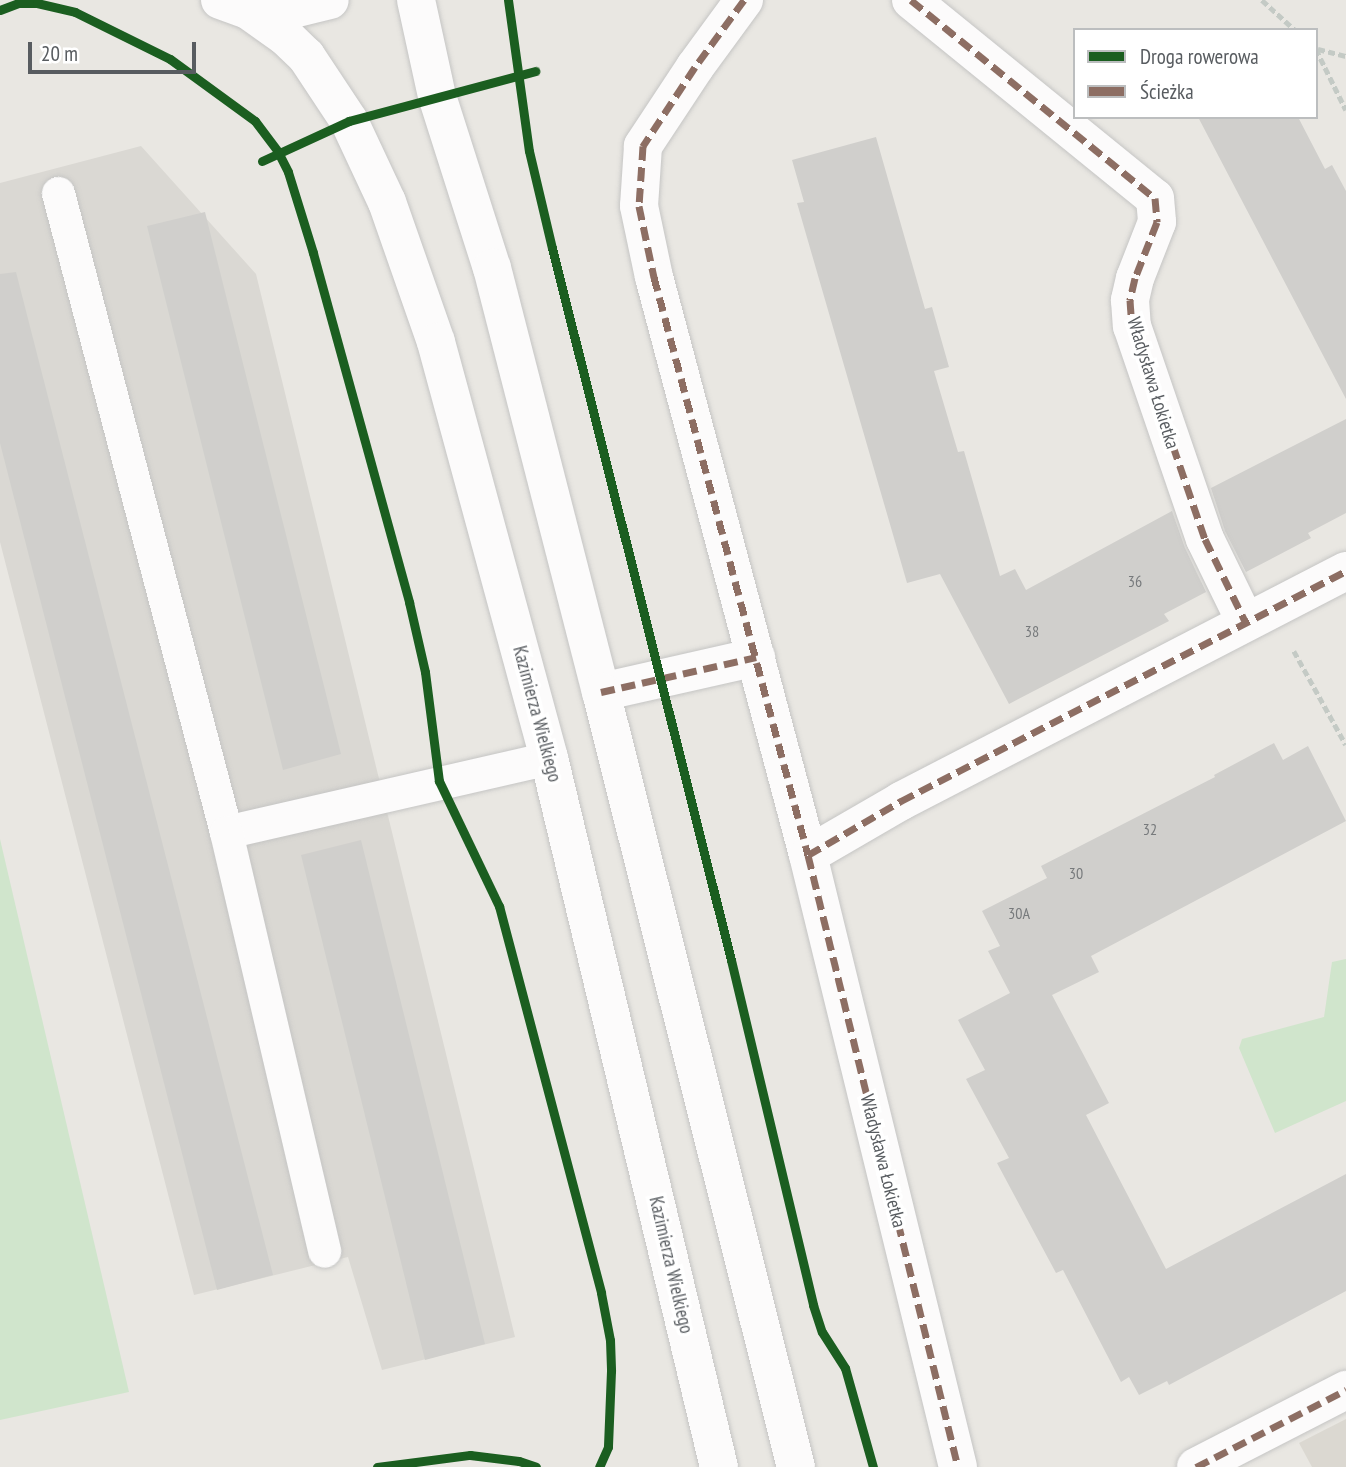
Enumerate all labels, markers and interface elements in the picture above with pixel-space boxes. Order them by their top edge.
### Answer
scale bar [32,28,200,72]
legend [1073,28,1318,119]
text: 20 m [41,40,78,67]
text: Droga rowerowa [1140,43,1259,70]
text: Ścieżka [1140,78,1194,105]
street label: Władysława Łokietka [1122,314,1184,452]
house number: 36 [1128,571,1142,591]
house number: 38 [1025,621,1039,641]
street label: Kazimierza Wielkiego [508,643,566,785]
house number: 32 [1143,819,1157,839]
house number: 30 [1069,863,1083,883]
house number: 30A [1008,903,1030,923]
street label: Władysława Łokietka [855,1092,911,1230]
street label: Kazimierza Wielkiego [644,1194,698,1336]

